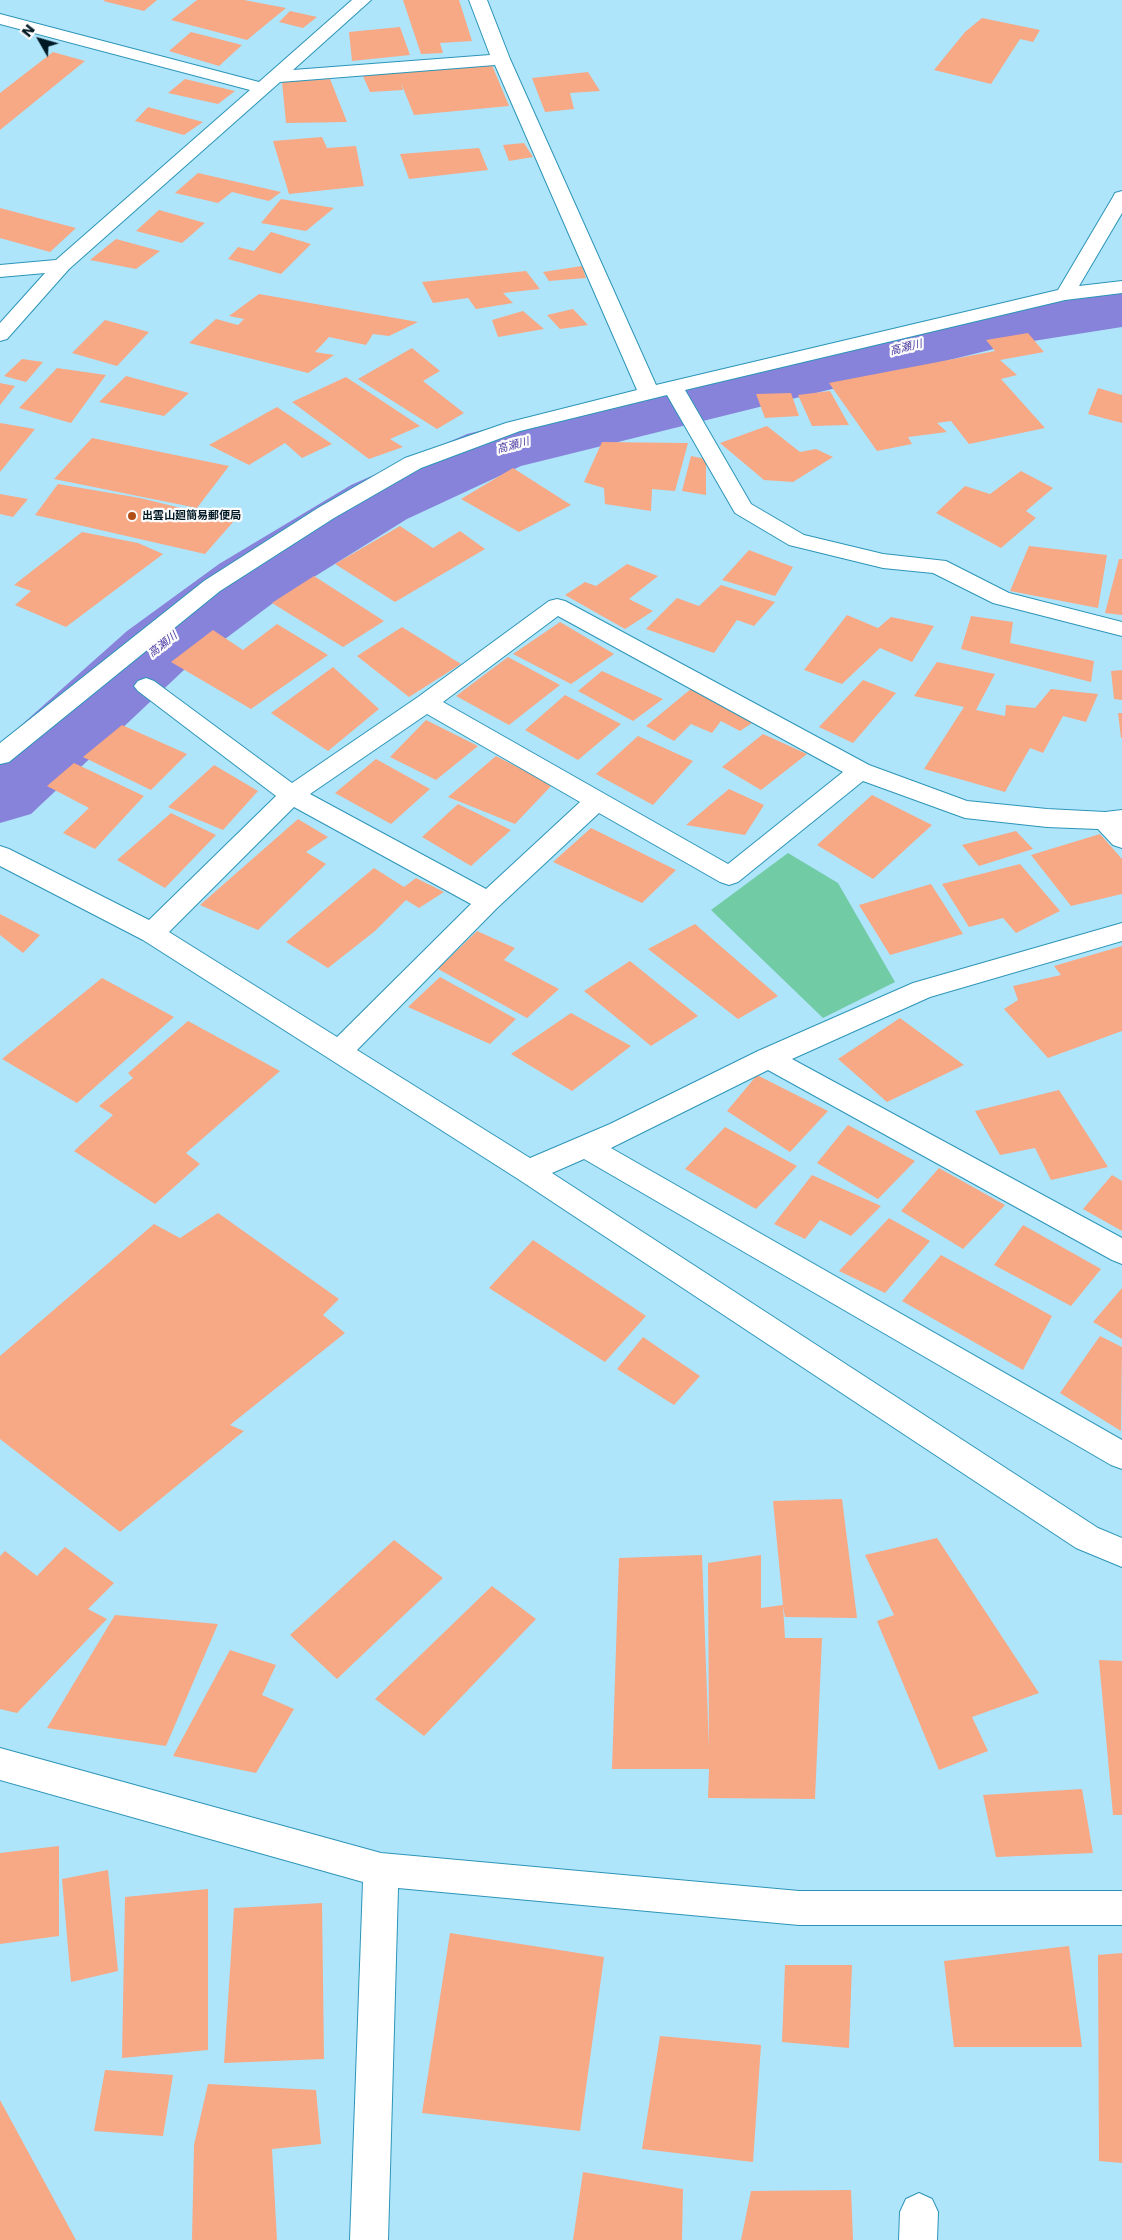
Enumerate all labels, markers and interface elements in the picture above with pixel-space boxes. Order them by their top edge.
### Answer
north arrow [15,15,65,65]
text: N [18,21,38,40]
water label: 高瀬川 [888,338,924,358]
water label: 高瀬川 [495,435,531,457]
place label: 出雲山廻簡易郵便局 [142,509,241,523]
marker: 出雲山廻簡易郵便局 [126,510,138,522]
water label: 高瀬川 [146,630,180,660]

